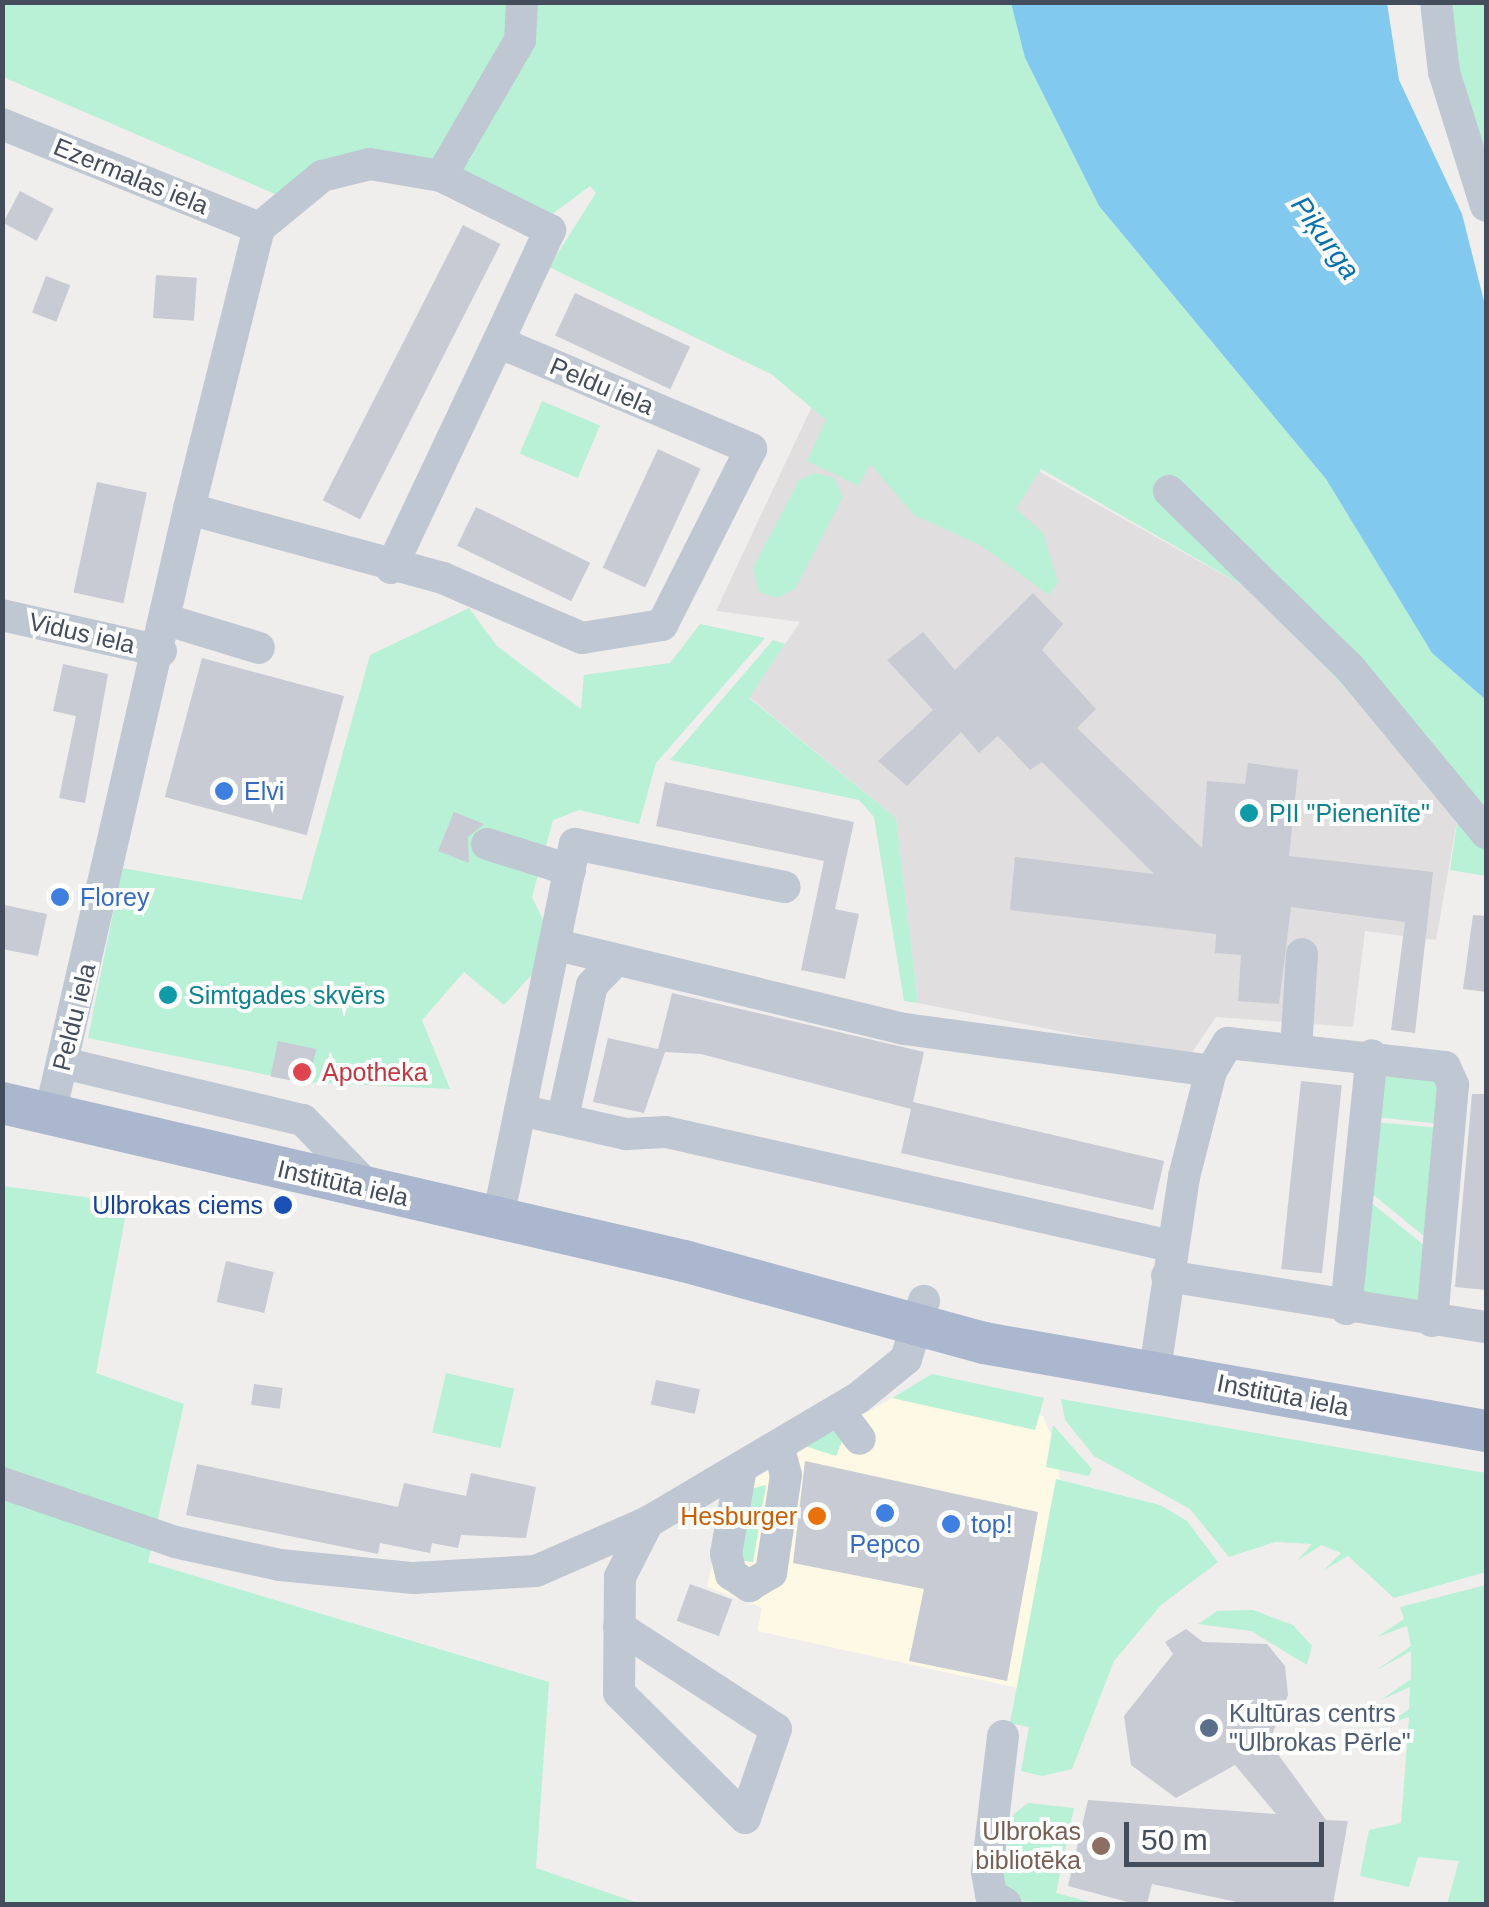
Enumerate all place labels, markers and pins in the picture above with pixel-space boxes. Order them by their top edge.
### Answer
place label: Elvi [244,776,284,806]
marker: Elvi [213,780,235,802]
place label: PII "Pienenīte" [1269,798,1430,828]
marker: PII "Pienenīte" [1238,802,1260,824]
place label: Florey [80,882,149,912]
marker: Florey [49,886,71,908]
place label: Simtgades skvērs [188,980,385,1010]
marker: Simtgades skvērs [157,984,179,1006]
place label: Apotheka [322,1057,428,1087]
marker: Apotheka [291,1061,313,1083]
place label: Ulbrokas ciems [92,1190,263,1220]
marker: Ulbrokas ciems [272,1194,294,1216]
place label: Hesburger [680,1501,797,1531]
marker: Pepco [874,1502,896,1524]
marker: Hesburger [806,1505,828,1527]
place label: top! [971,1509,1013,1539]
marker: top! [940,1513,962,1535]
place label: Pepco [850,1529,920,1559]
place label: Kultūras centrs "Ulbrokas Pērle" [1229,1699,1411,1758]
marker: Kultūras centrs "Ulbrokas Pērle" [1198,1717,1220,1739]
place label: Ulbrokas bibliotēka [975,1817,1081,1876]
marker: Ulbrokas bibliotēka [1090,1835,1112,1857]

